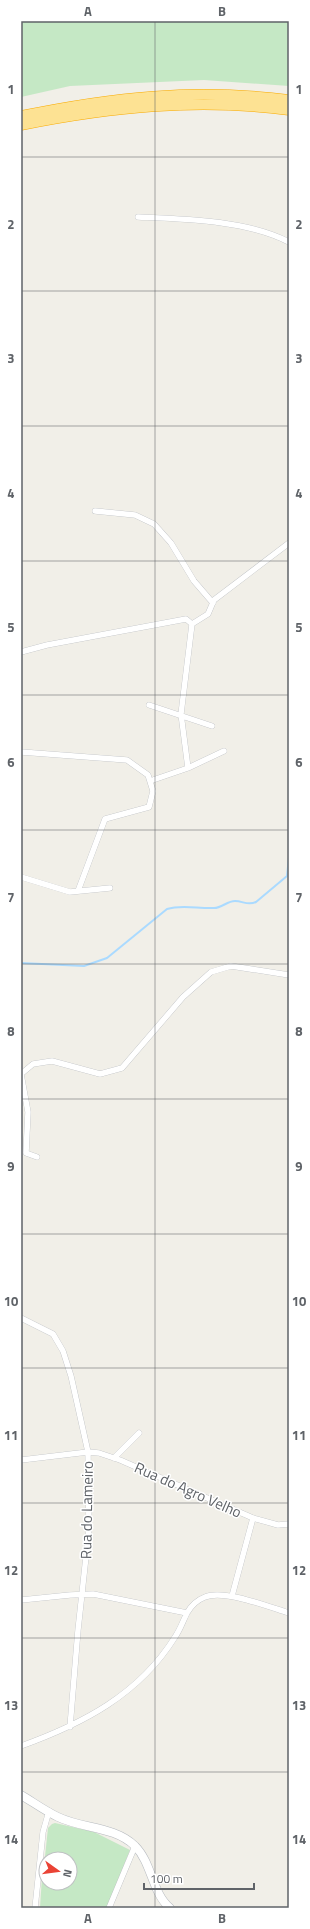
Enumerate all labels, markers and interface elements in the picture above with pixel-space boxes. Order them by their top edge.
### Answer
text: A [84,1,92,21]
text: B [218,1,226,21]
text: 1 [7,79,15,99]
text: 1 [295,79,303,99]
text: 2 [7,214,15,234]
text: 2 [295,214,303,234]
text: 3 [7,348,15,368]
text: 3 [295,348,303,368]
text: 4 [7,483,15,503]
text: 4 [295,483,303,503]
text: 5 [7,617,15,637]
text: 5 [295,617,303,637]
text: 6 [7,752,15,772]
text: 6 [295,752,303,772]
text: 7 [7,887,15,907]
text: 7 [295,887,303,907]
text: 8 [7,1021,15,1041]
text: 8 [295,1021,303,1041]
text: 9 [7,1156,15,1176]
text: 9 [295,1156,303,1176]
text: 10 [4,1291,18,1311]
text: 10 [292,1291,306,1311]
text: 11 [4,1425,18,1445]
text: 11 [292,1425,306,1445]
street label: Rua do Agro Velho [131,1456,246,1524]
street label: Rua do Lameiro [74,1461,99,1559]
text: 12 [4,1560,18,1580]
text: 12 [292,1560,306,1580]
text: 13 [4,1695,18,1715]
text: 13 [292,1695,306,1715]
text: 14 [4,1829,18,1849]
text: 14 [292,1829,306,1849]
north arrow [38,1851,78,1891]
scale bar [144,1865,254,1891]
text: N [59,1868,76,1879]
text: 100 m [150,1869,183,1888]
text: A [84,1908,92,1928]
text: B [218,1908,226,1928]

